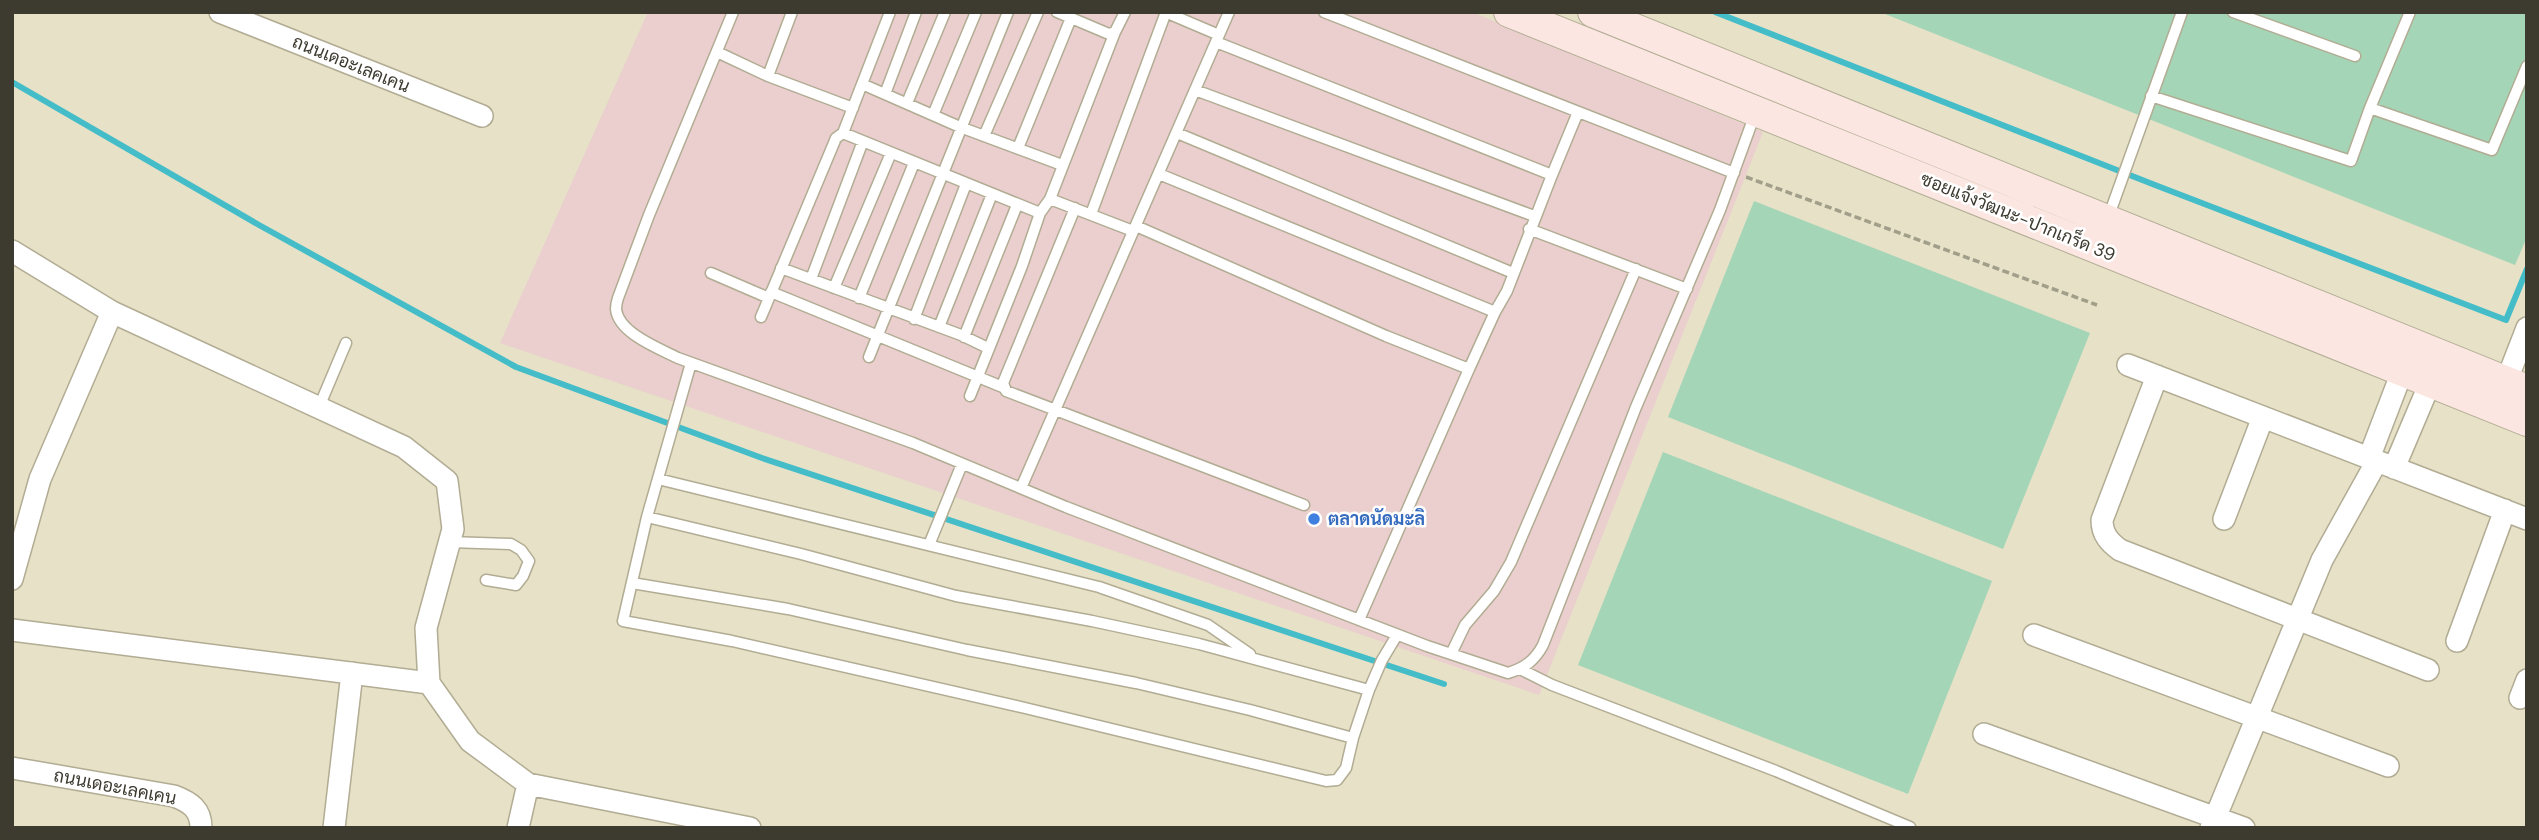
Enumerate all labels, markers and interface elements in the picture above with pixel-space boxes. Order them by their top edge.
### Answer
street label: ถนนเดอะเลคเคน [289,30,413,98]
street label: ซอยแจ้งวัฒนะ-ปากเกร็ด 39 [1917,165,2120,267]
place label: ตลาดนัดมะลิ [1328,507,1425,531]
marker: ตลาดนัดมะลิ [1306,511,1322,527]
street label: ถนนเดอะเลคเคน [52,763,178,811]

